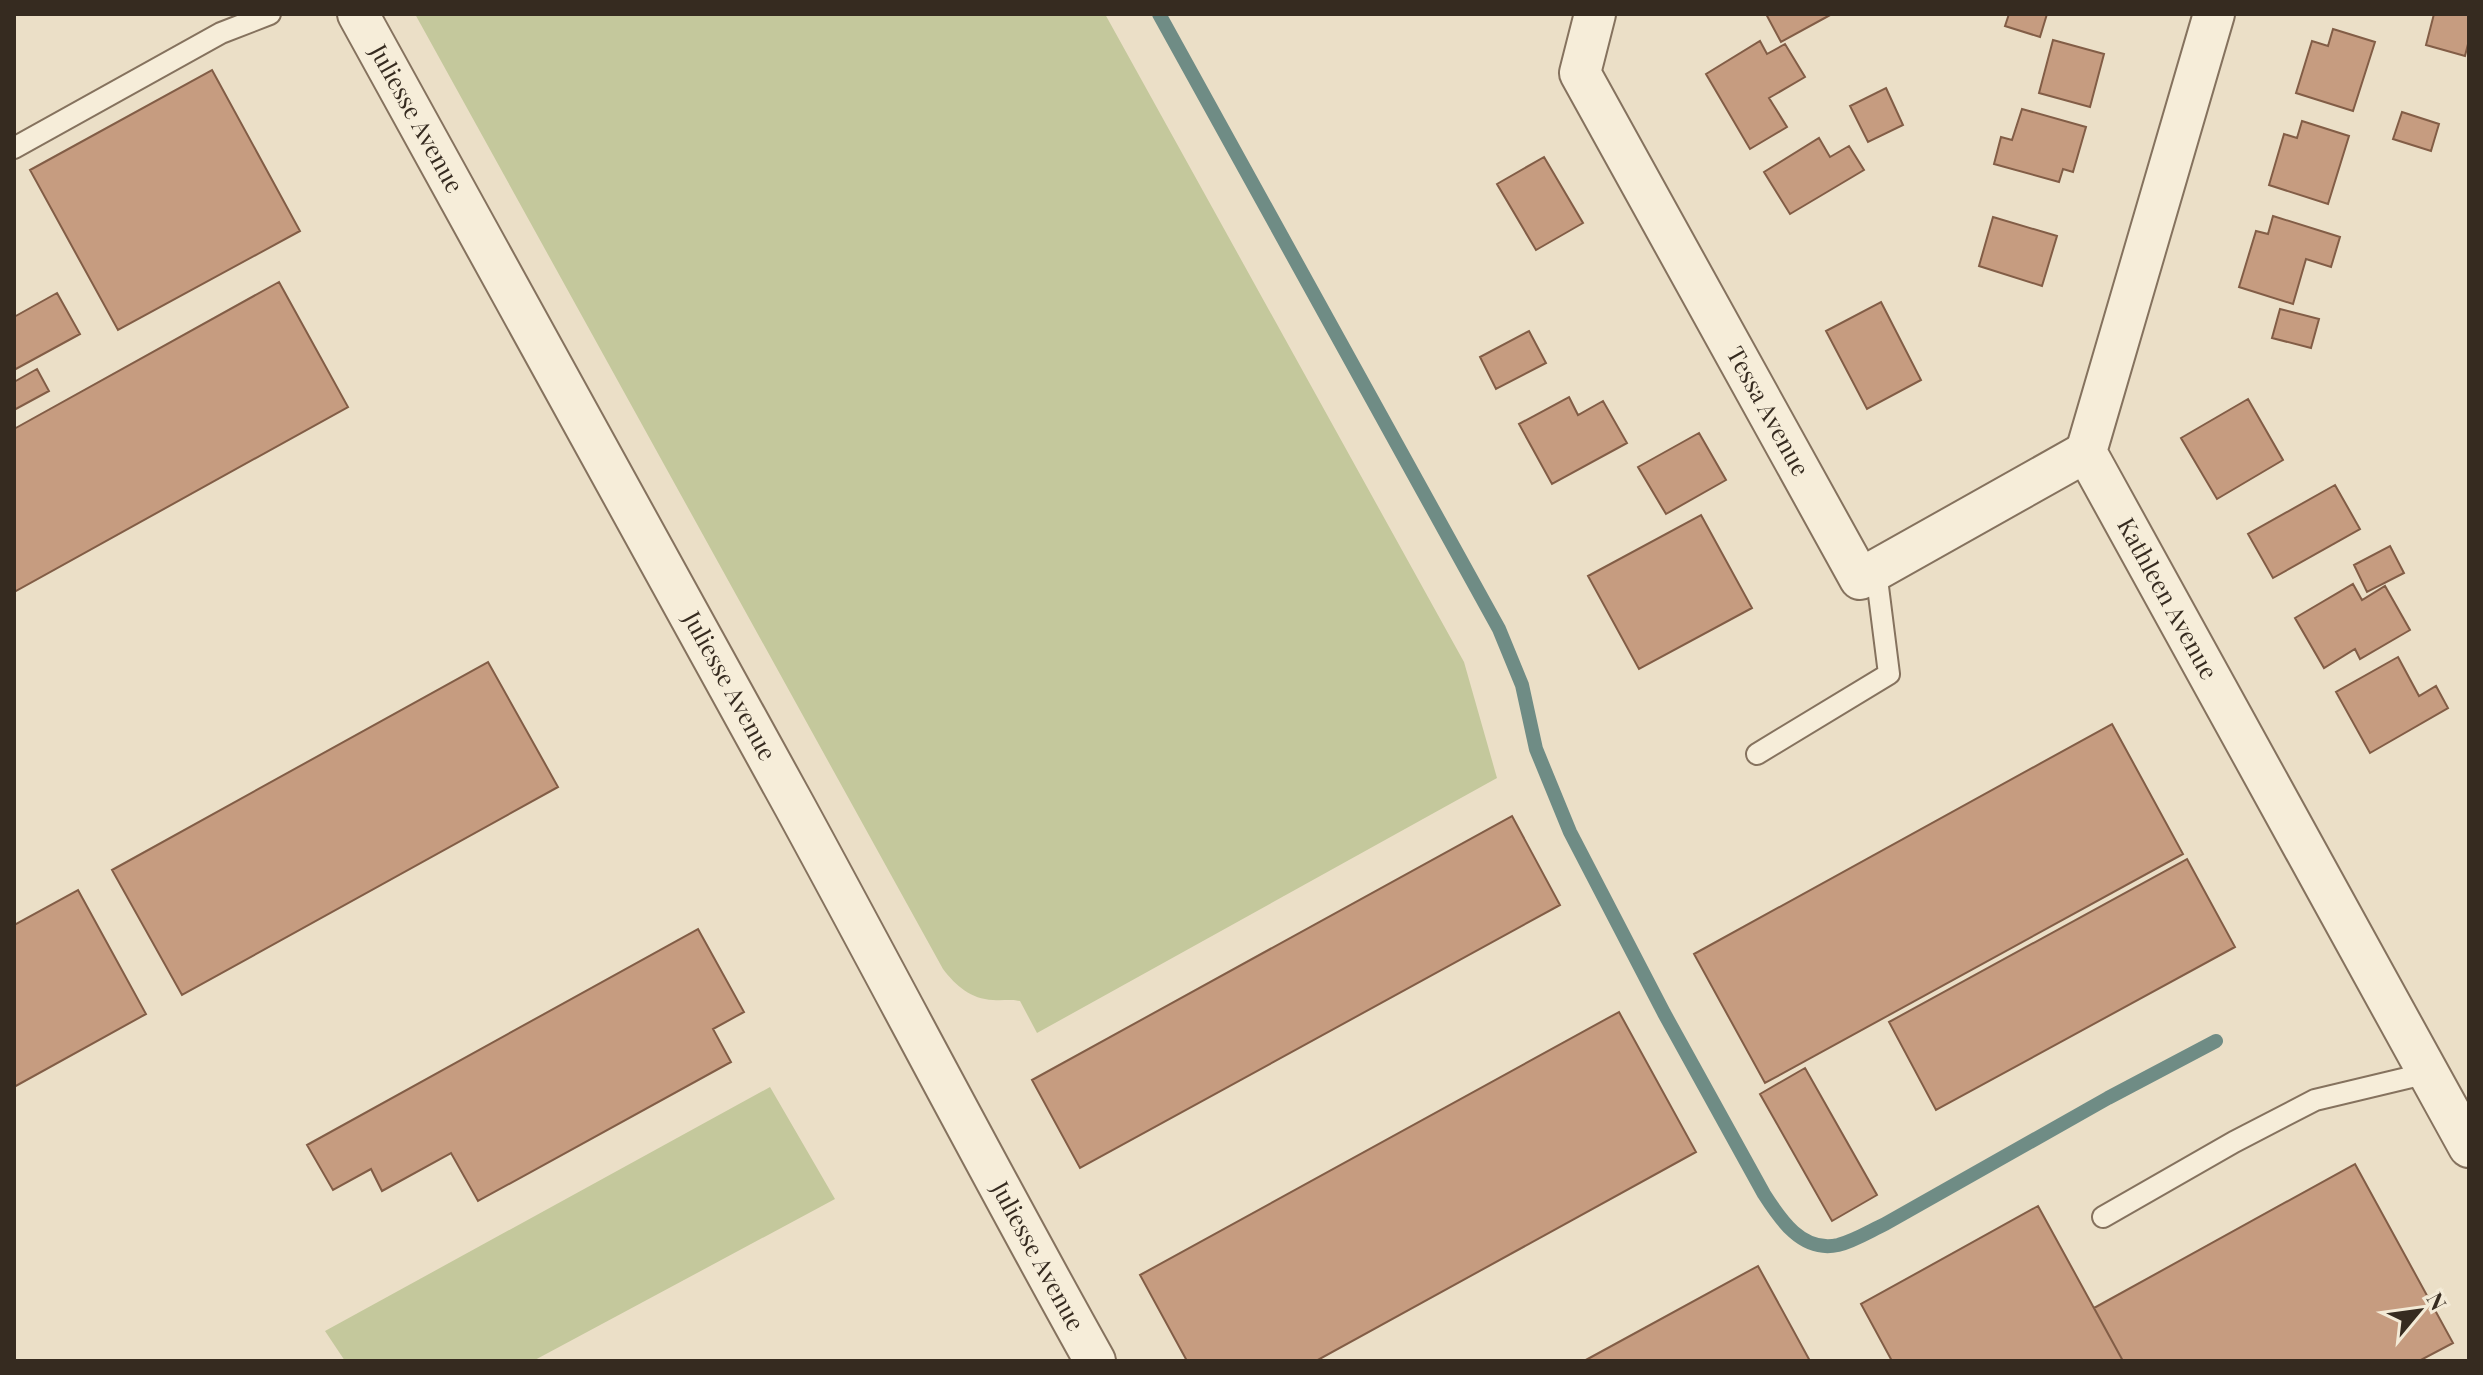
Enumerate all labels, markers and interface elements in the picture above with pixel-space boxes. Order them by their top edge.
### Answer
street label: Juliesse Avenue [363,37,472,198]
street label: Tessa Avenue [1720,340,1818,481]
street label: Kathleen Avenue [2111,511,2226,684]
street label: Juliesse Avenue [677,604,785,766]
street label: Juliesse Avenue [985,1174,1093,1336]
north arrow [2379,1271,2459,1351]
text: N [2420,1287,2454,1315]

